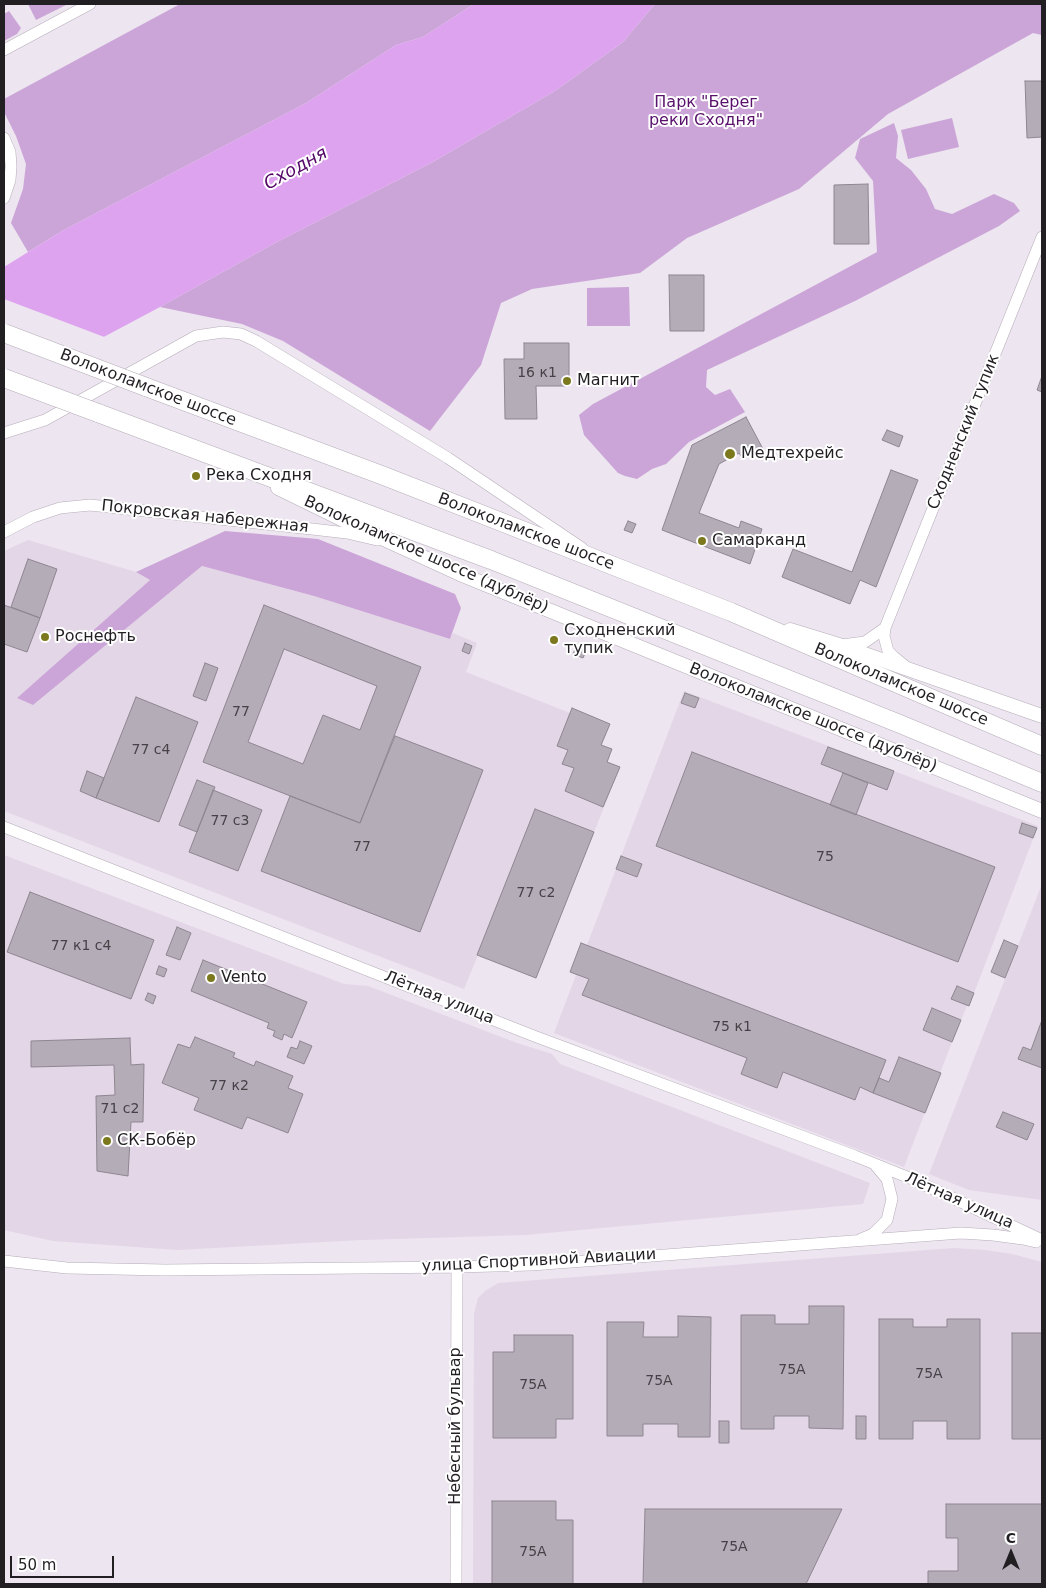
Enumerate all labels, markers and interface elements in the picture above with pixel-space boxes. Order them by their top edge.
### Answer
park label: Парк "Берег реки Сходня" [649,93,763,131]
water label: Сходня [260,143,332,195]
street label: Волоколамское шоссе [57,345,239,431]
street label: Сходненский тупик [924,351,1004,513]
house number: 16 к1 [517,365,557,381]
place label: Магнит [577,371,639,391]
marker: Магнит [561,375,573,387]
place label: Медтехрейс [741,444,844,464]
marker: Медтехрейс [723,447,737,461]
place label: Река Сходня [206,466,312,486]
marker: Река Сходня [190,470,202,482]
street label: Волоколамское шоссе [435,489,617,575]
street label: Волоколамское шоссе (дублёр) [301,492,551,618]
street label: Покровская набережная [101,497,309,537]
place label: Самарканд [712,531,806,551]
marker: Самарканд [696,535,708,547]
place label: Сходненский тупик [564,621,676,659]
place label: Роснефть [55,627,136,647]
marker: Роснефть [39,631,51,643]
marker: Сходненский тупик [548,634,560,646]
street label: Волоколамское шоссе [811,640,991,730]
street label: Волоколамское шоссе (дублёр) [686,659,940,777]
house number: 77 [232,704,250,720]
house number: 77 с4 [132,742,170,758]
house number: 77 с3 [211,813,249,829]
house number: 77 [353,839,371,855]
house number: 75 [816,849,834,865]
house number: 77 с2 [517,885,555,901]
house number: 77 к1 с4 [51,938,111,954]
street label: Лётная улица [381,967,497,1029]
place label: Vento [221,968,267,988]
marker: Vento [205,972,217,984]
house number: 75 к1 [712,1019,752,1035]
house number: 77 к2 [209,1078,249,1094]
house number: 71 с2 [101,1101,139,1117]
place label: СК-Бобёр [117,1131,196,1151]
marker: СК-Бобёр [101,1135,113,1147]
street label: Лётная улица [902,1168,1016,1234]
street label: улица Спортивной Авиации [421,1245,657,1277]
street label: Небесный бульвар [446,1347,466,1505]
house number: 75А [778,1362,806,1378]
house number: 75А [915,1366,943,1382]
house number: 75А [645,1373,673,1389]
house number: 75А [519,1377,547,1393]
north arrow [986,1528,1036,1578]
text: С [1006,1530,1016,1546]
house number: 75А [720,1539,748,1555]
house number: 75А [519,1544,547,1560]
scale bar [12,1546,116,1578]
text: 50 m [18,1556,56,1574]

